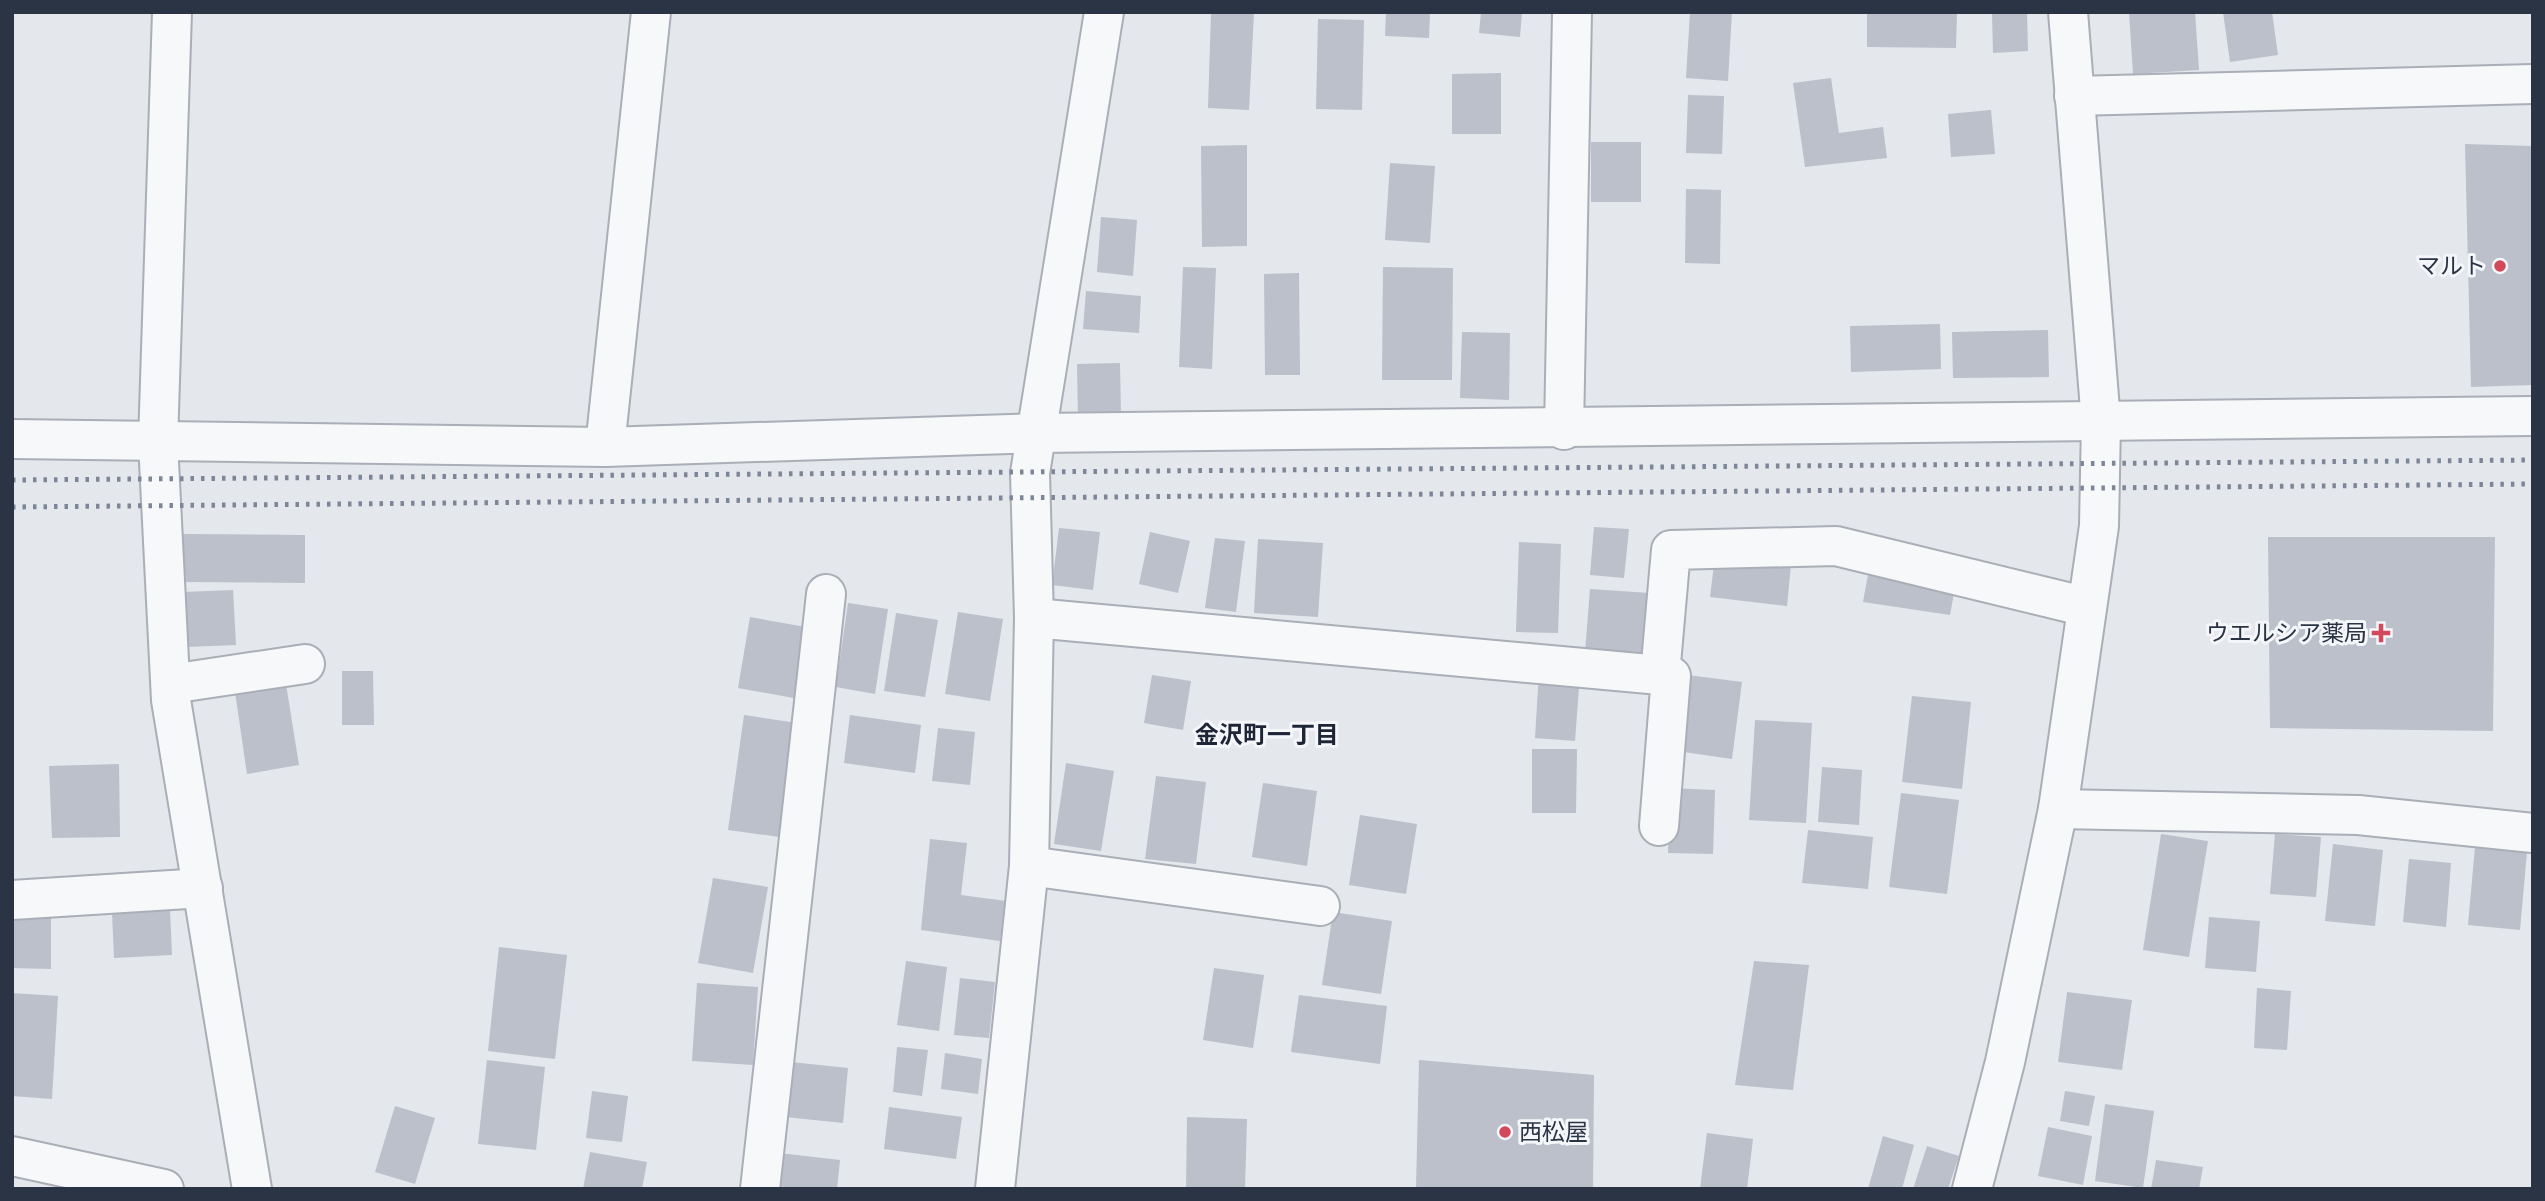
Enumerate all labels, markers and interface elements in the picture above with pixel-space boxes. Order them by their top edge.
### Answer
place label: マルト [2417,253,2486,280]
marker: マルト [2492,258,2508,274]
place label: ウエルシア薬局 [2206,620,2367,647]
marker: ウエルシア薬局 [2373,625,2389,641]
district label: 金沢町一丁目 [1195,721,1339,749]
place label: 西松屋 [1519,1119,1588,1146]
marker: 西松屋 [1497,1124,1513,1140]

